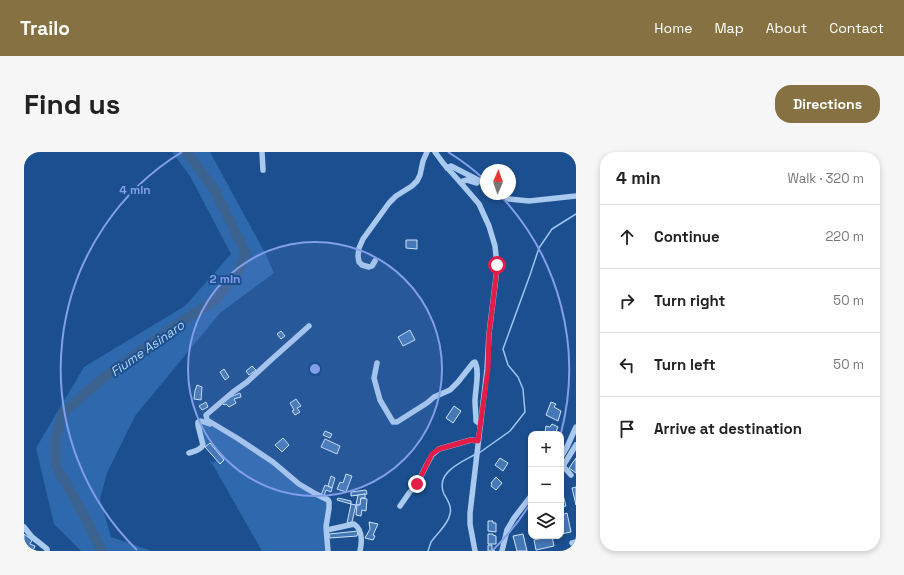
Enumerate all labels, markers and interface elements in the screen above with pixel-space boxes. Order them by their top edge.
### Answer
text: Trailo [20,16,70,41]
text: Home [654,19,692,37]
text: Map [714,19,744,37]
text: About [766,19,807,37]
text: Contact [829,19,884,37]
button: Directions [775,85,880,123]
text: Find us [24,86,121,122]
north arrow [480,164,516,200]
text: 4 min [616,167,661,189]
text: Walk · 320 m [787,170,864,187]
text: 4 min [119,182,151,198]
icon: ahead [616,226,638,248]
text: Continue [654,227,720,246]
text: 220 m [825,228,864,245]
route start [488,256,506,274]
text: 2 min [209,271,241,287]
icon: right [616,290,638,312]
text: Turn right [654,291,725,310]
text: 50 m [833,292,864,309]
water label: Fiume Asinaro [107,316,188,380]
icon: left [616,354,638,376]
text: Turn left [654,355,716,374]
text: 50 m [833,356,864,373]
centre of rings [308,362,322,376]
icon: arrive [616,418,638,440]
text: Arrive at destination [654,419,802,438]
map controls [528,431,564,539]
button: + [528,431,564,467]
button: − [528,467,564,503]
route end [408,475,426,493]
button: layers [528,503,564,539]

